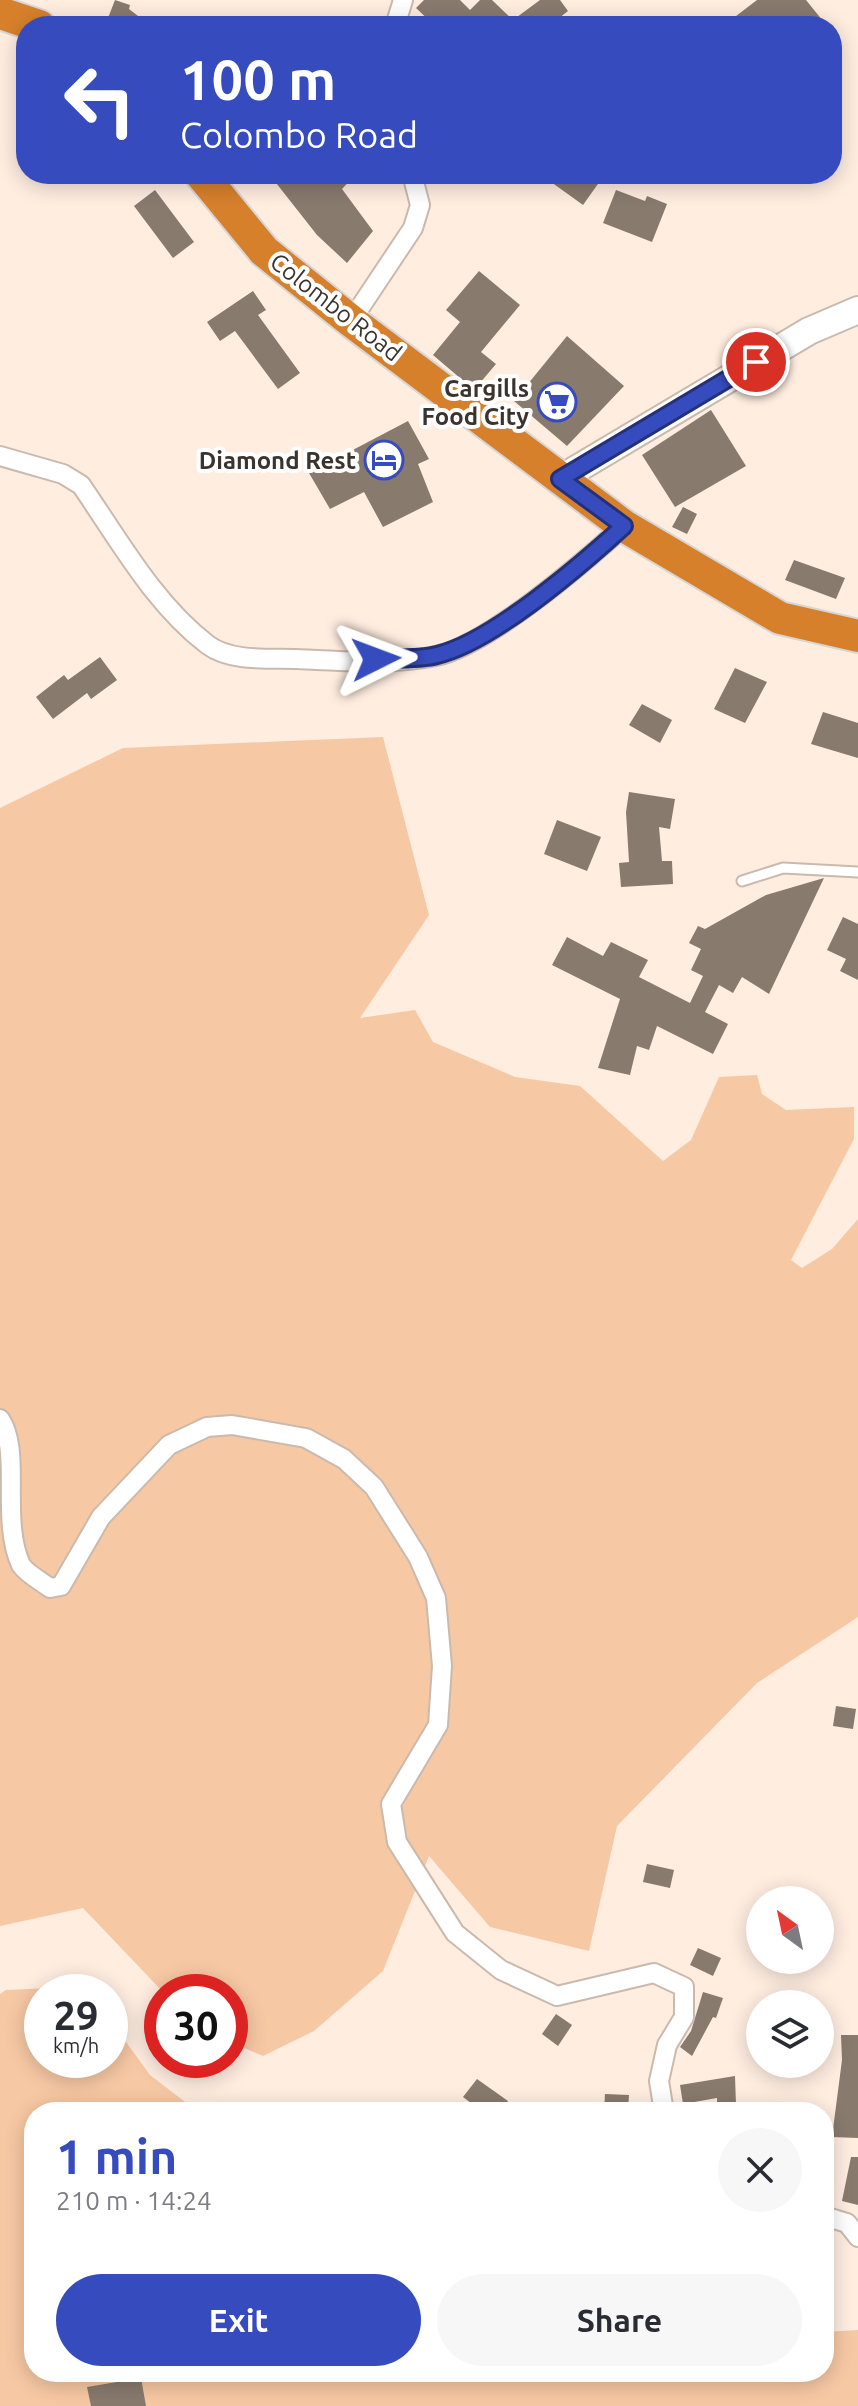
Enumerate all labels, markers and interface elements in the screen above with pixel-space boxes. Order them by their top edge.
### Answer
icon: left [48,48,152,152]
text: 100 m [180,48,336,111]
text: Colombo Road [180,114,418,155]
street label: Colombo Road [265,248,407,366]
pin [722,328,790,396]
icon: arrive [734,340,778,384]
place label: Cargills Food City [421,375,529,430]
supermarket icon: Cargills Food City [536,381,578,423]
hotel icon: Diamond Rest [363,439,405,481]
place label: Diamond Rest [199,447,356,474]
position arrow [334,617,418,701]
north arrow [746,1886,834,1974]
map controls [746,1886,834,2078]
speed limit sign: 30 [144,1974,248,2078]
button: layers [746,1990,834,2078]
text: 29 [53,1993,99,2038]
text: km/h [53,2034,99,2057]
button: close [718,2128,802,2212]
text: 1 min [56,2129,177,2183]
text: 210 m · 14:24 [56,2186,212,2215]
button: Exit [56,2274,421,2366]
button: Share [437,2274,802,2366]

